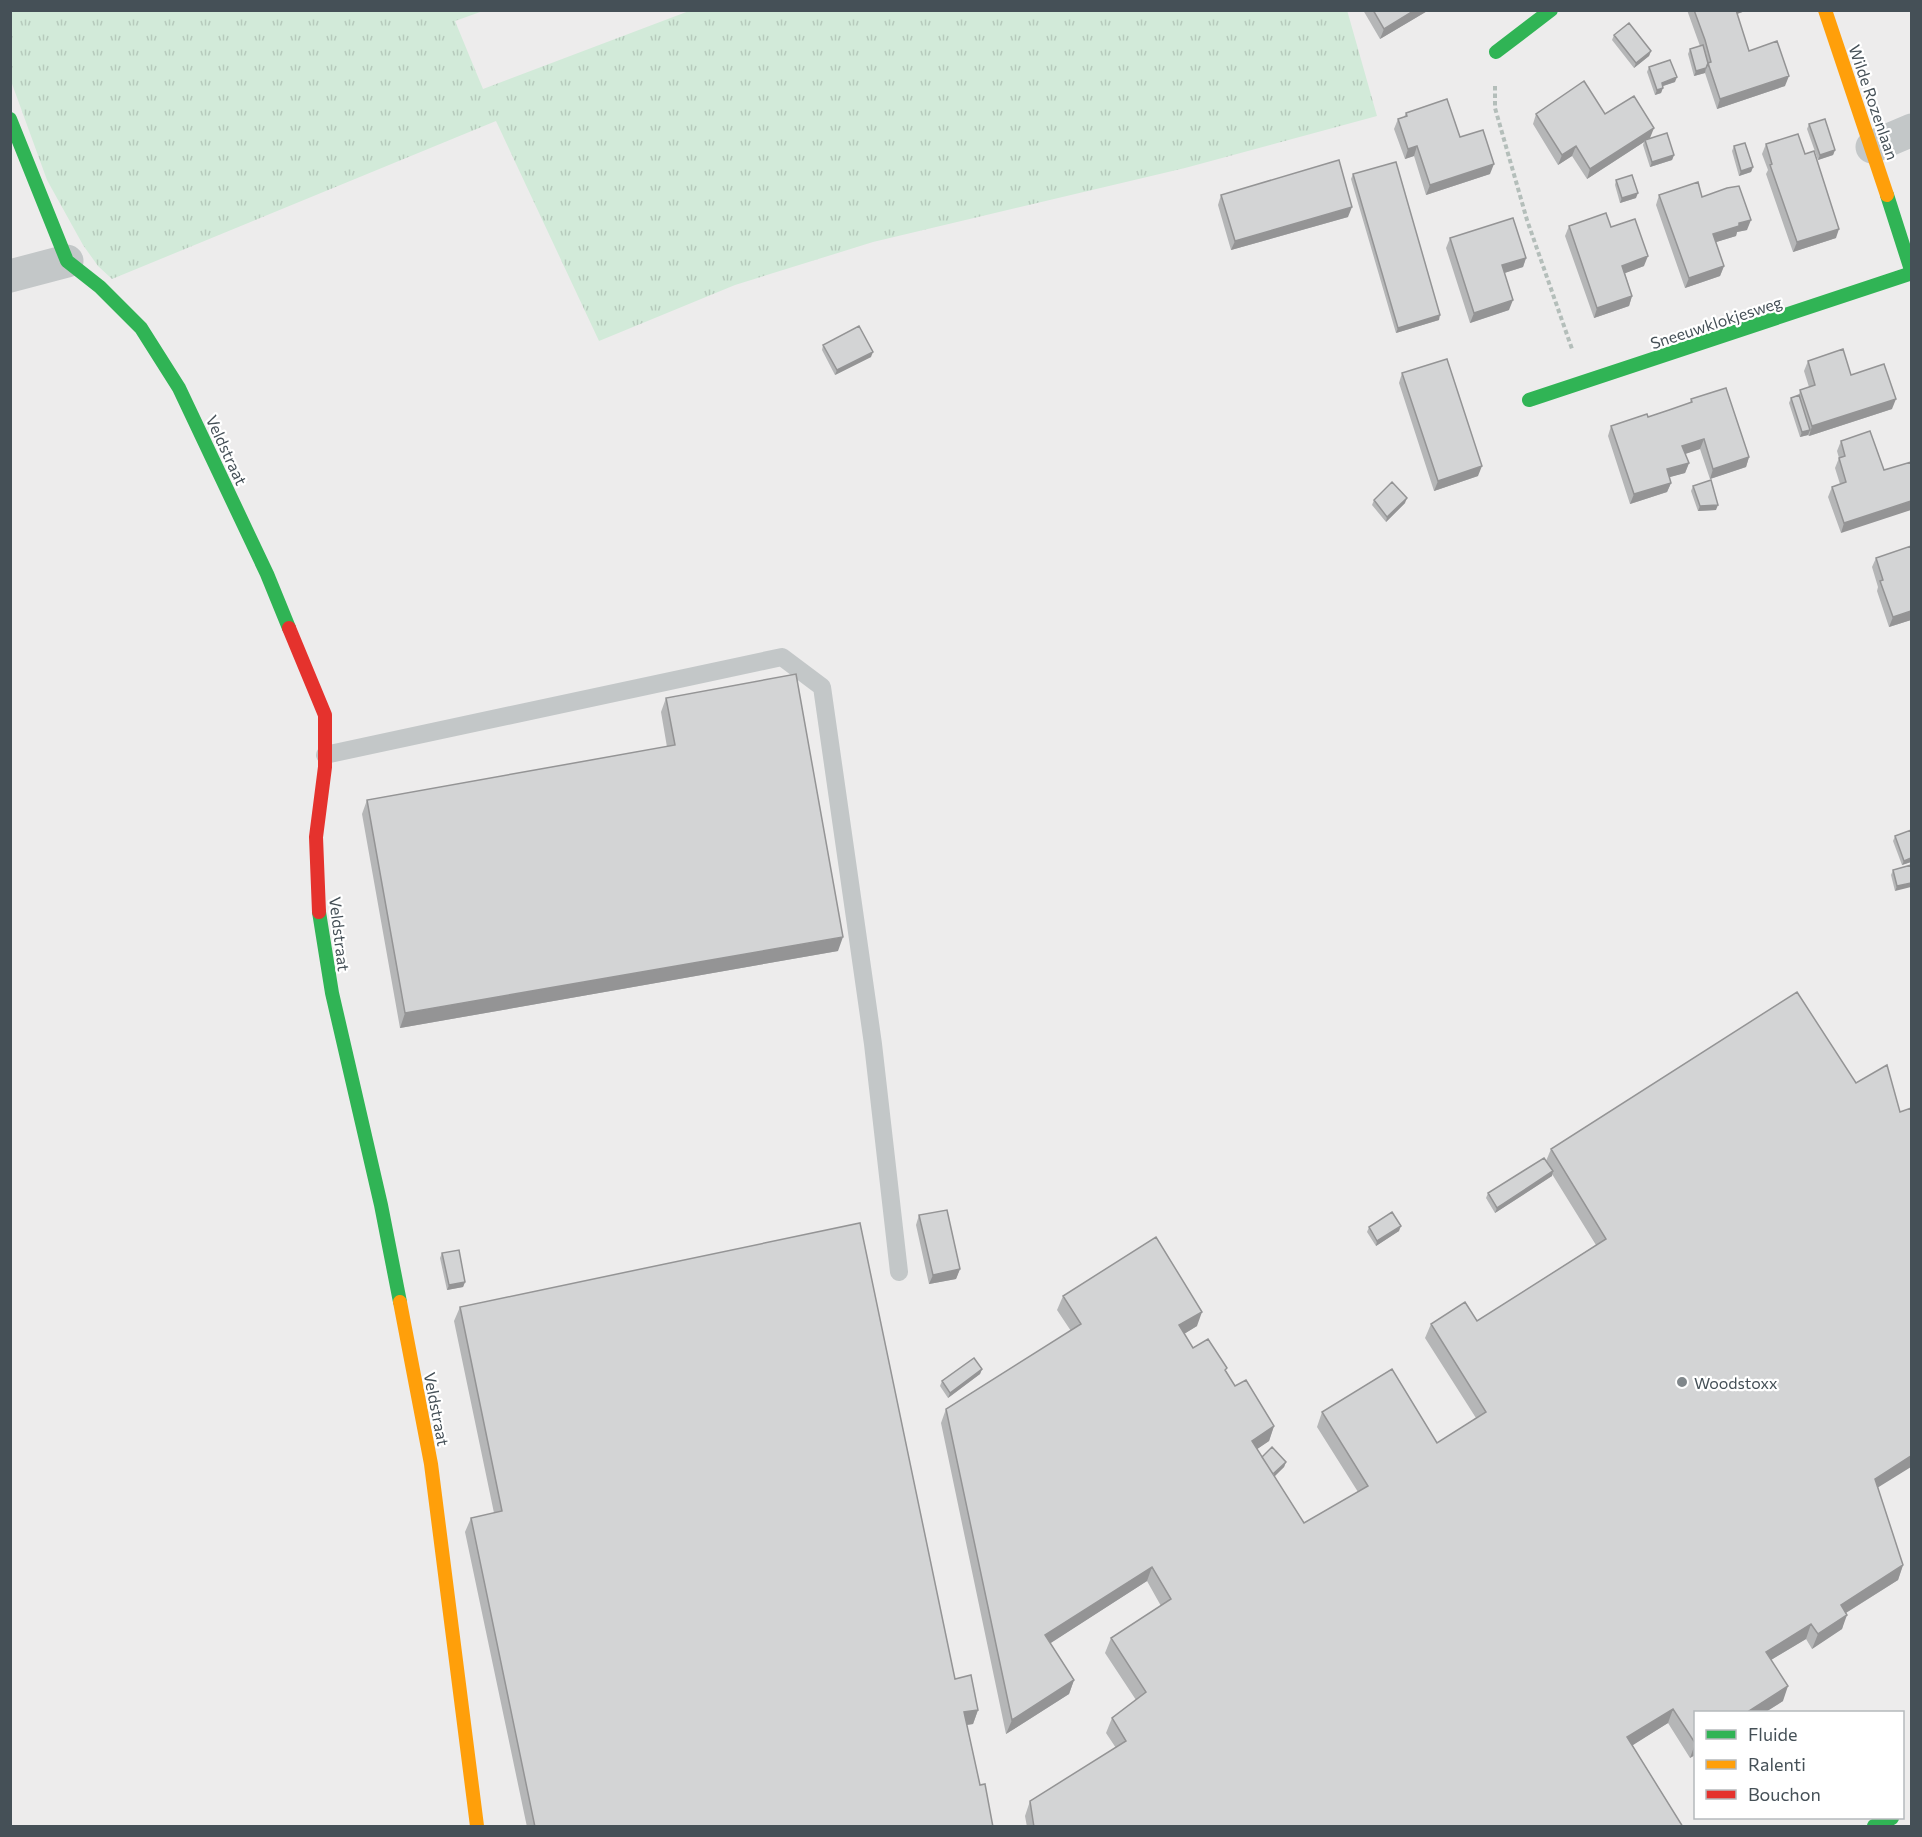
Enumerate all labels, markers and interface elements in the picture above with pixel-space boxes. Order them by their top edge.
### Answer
street label: Wilde Rozenlaan [1845,42,1903,162]
street label: Sneeuwklokjesweg [1648,292,1785,352]
street label: Veldstraat [203,412,252,488]
street label: Veldstraat [326,896,354,973]
street label: Veldstraat [421,1370,454,1448]
place label: Woodstoxx [1694,1373,1778,1392]
marker: Woodstoxx [1675,1375,1689,1389]
legend [1694,1711,1904,1819]
text: Fluide [1748,1723,1797,1745]
text: Ralenti [1748,1753,1806,1775]
text: Bouchon [1748,1783,1821,1805]

